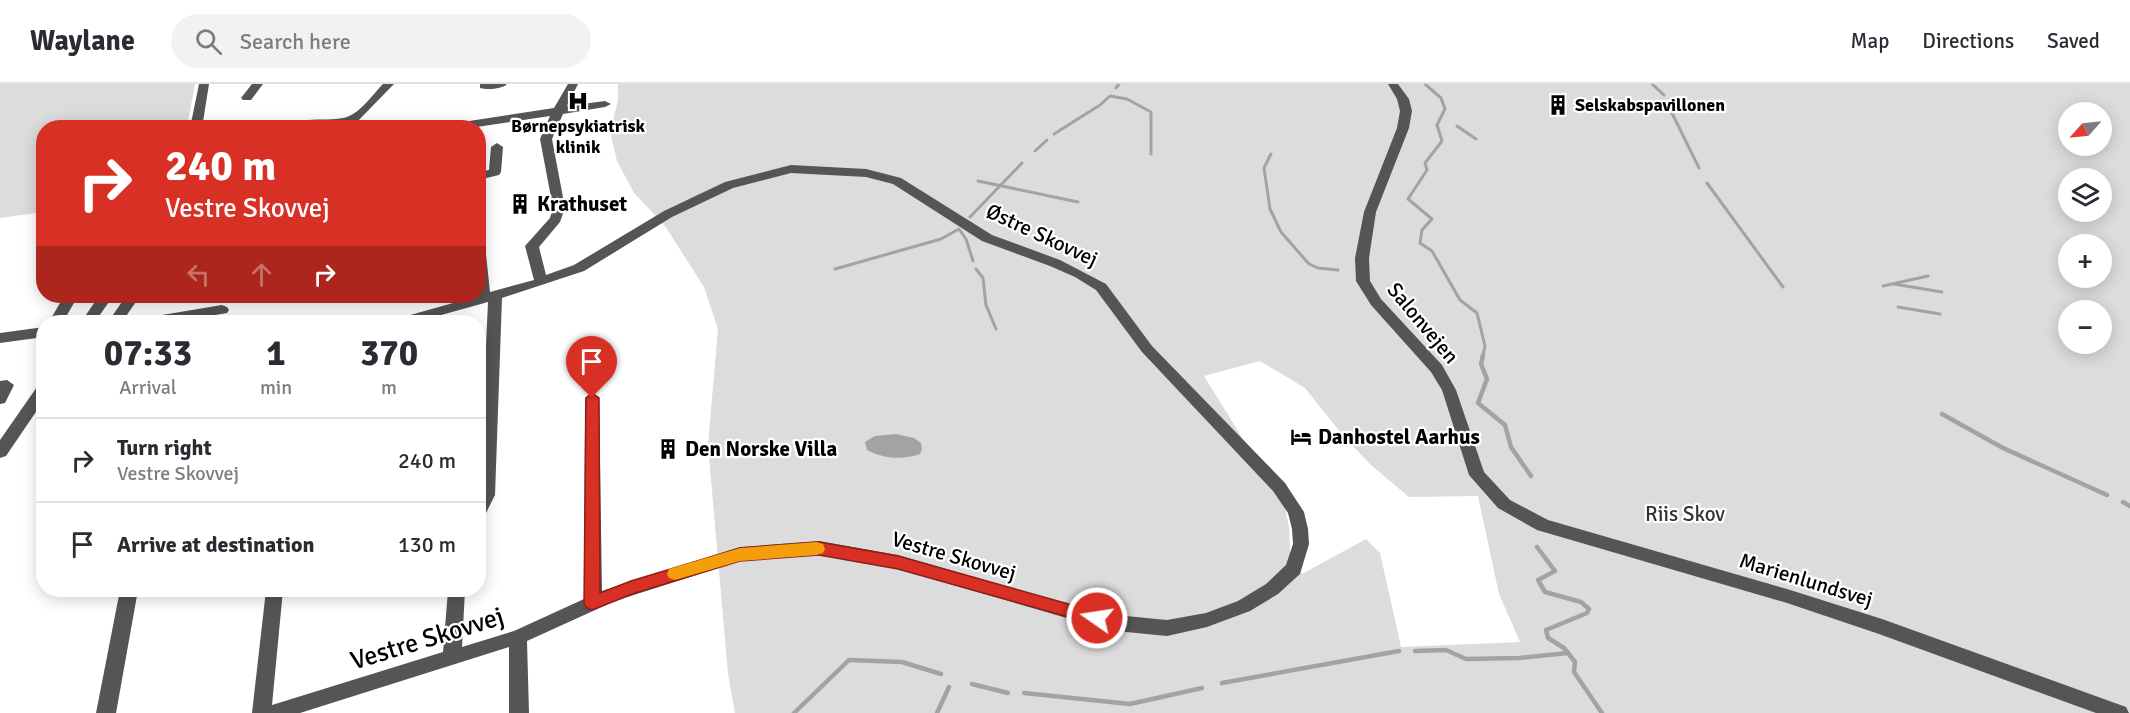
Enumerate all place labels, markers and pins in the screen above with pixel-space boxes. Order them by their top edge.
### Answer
hospital icon: Børnepsykiatrisk klinik [566,89,590,113]
building icon: Selskabspavillonen [1546,93,1570,117]
place label: Selskabspavillonen [1575,94,1725,116]
place label: Børnepsykiatrisk klinik [511,115,646,158]
place label: Krathuset [537,191,627,217]
building icon: Krathuset [508,192,532,216]
pin [566,336,617,398]
place label: Danhostel Aarhus [1318,424,1480,450]
hotel icon: Danhostel Aarhus [1289,425,1313,449]
place label: Den Norske Villa [685,436,837,462]
building icon: Den Norske Villa [656,437,680,461]

